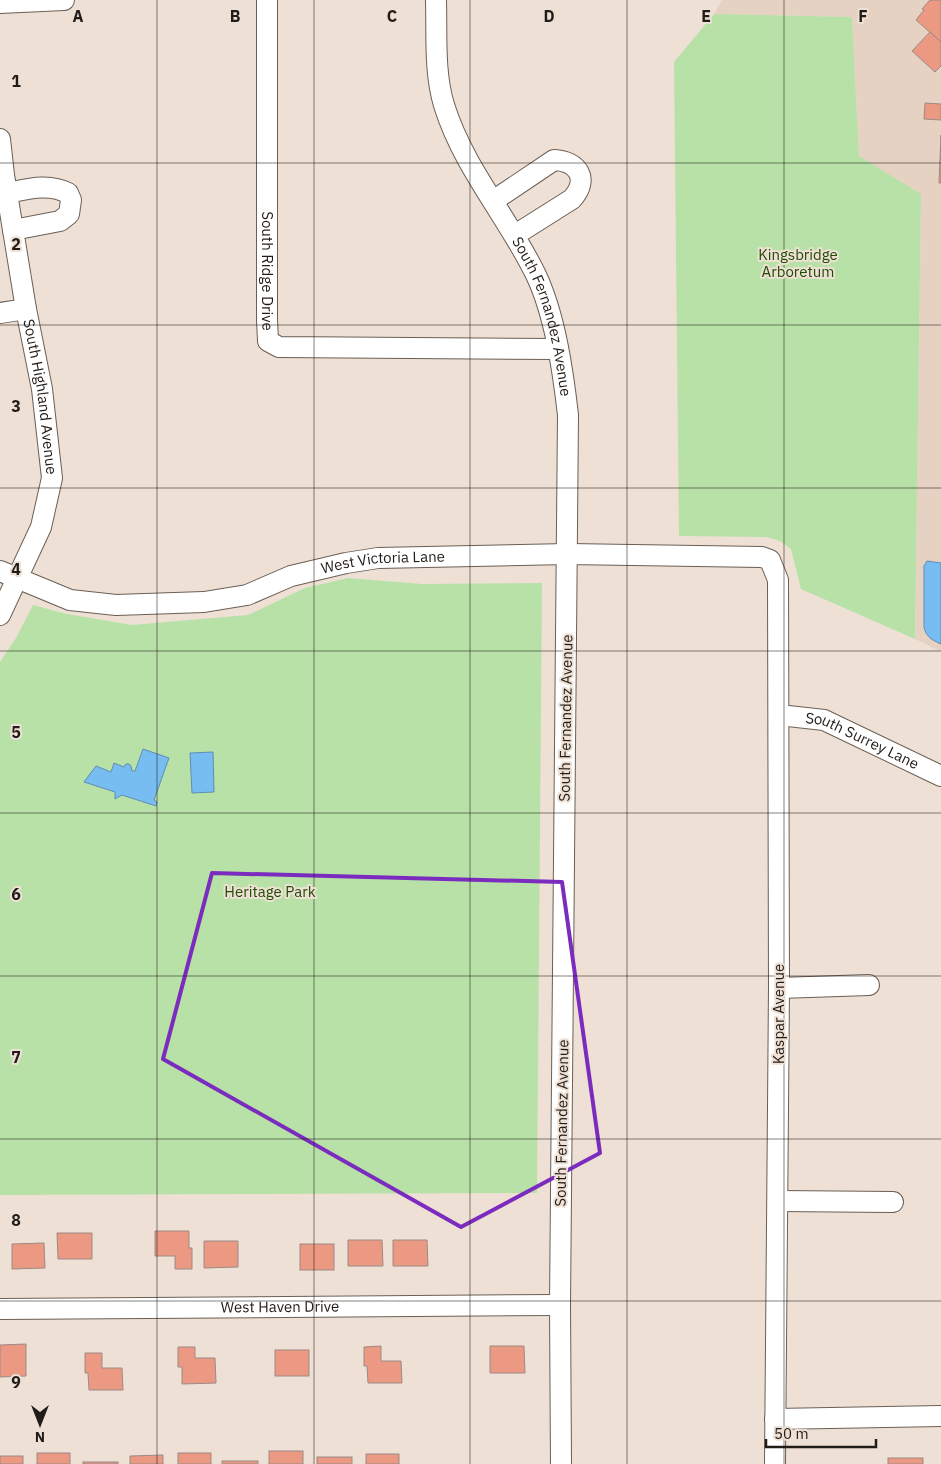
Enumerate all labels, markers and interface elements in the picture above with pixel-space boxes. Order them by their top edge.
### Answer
text: A [73,6,84,26]
text: B [230,6,241,26]
text: C [387,6,397,26]
text: D [543,6,555,26]
text: E [701,6,711,26]
text: F [858,6,868,26]
text: 1 [11,71,21,91]
street label: South Ridge Drive [258,211,278,331]
street label: South Fernandez Avenue [508,233,576,397]
text: 2 [11,234,21,254]
park label: Kingsbridge Arboretum [758,245,838,281]
street label: South Highland Avenue [19,317,62,475]
text: 3 [11,396,21,416]
street label: West Victoria Lane [319,547,445,578]
text: 4 [11,559,21,579]
street label: South Fernandez Avenue [555,634,576,802]
street label: South Surrey Lane [804,708,922,773]
text: 5 [11,722,21,742]
park label: Heritage Park [224,882,316,901]
text: 6 [11,884,21,904]
street label: Kaspar Avenue [769,964,788,1064]
street label: South Fernandez Avenue [551,1039,572,1207]
text: 7 [11,1047,21,1067]
text: 8 [11,1210,21,1230]
street label: West Haven Drive [221,1297,339,1316]
text: 9 [11,1372,21,1392]
north arrow [15,1399,65,1449]
scale bar [766,1416,876,1448]
text: 50 m [774,1424,809,1443]
text: N [35,1428,45,1446]

